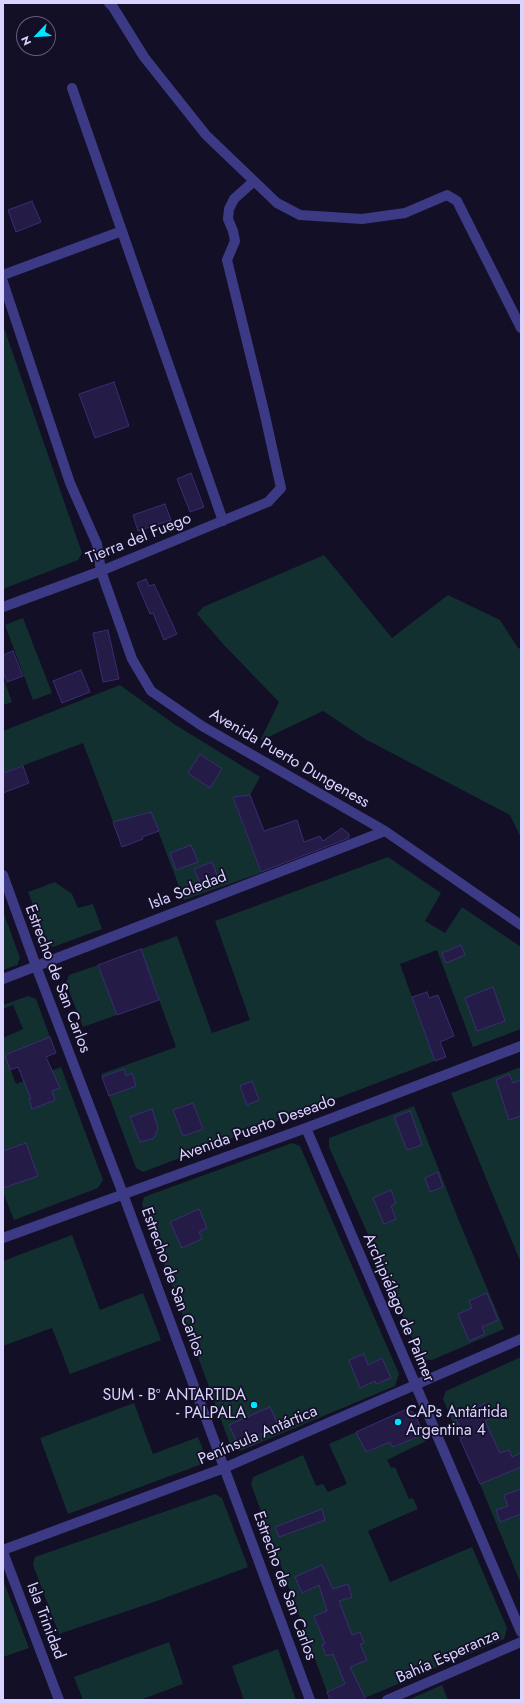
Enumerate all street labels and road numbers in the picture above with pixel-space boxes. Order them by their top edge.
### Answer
street label: Tierra del Fuego [84,509,194,569]
street label: Avenida Puerto Dungeness [206,705,372,813]
street label: Isla Soledad [146,867,230,915]
street label: Estrecho de San Carlos [20,902,94,1056]
street label: Avenida Puerto Deseado [176,1092,338,1166]
street label: Estrecho de San Carlos [136,1205,208,1359]
street label: Archipiélago de Palmer [358,1231,438,1385]
street label: Península Antártica [195,1402,321,1470]
street label: Estrecho de San Carlos [248,1509,320,1663]
street label: Isla Trinidad [22,1580,68,1662]
street label: Bahía Esperanza [393,1626,503,1688]

